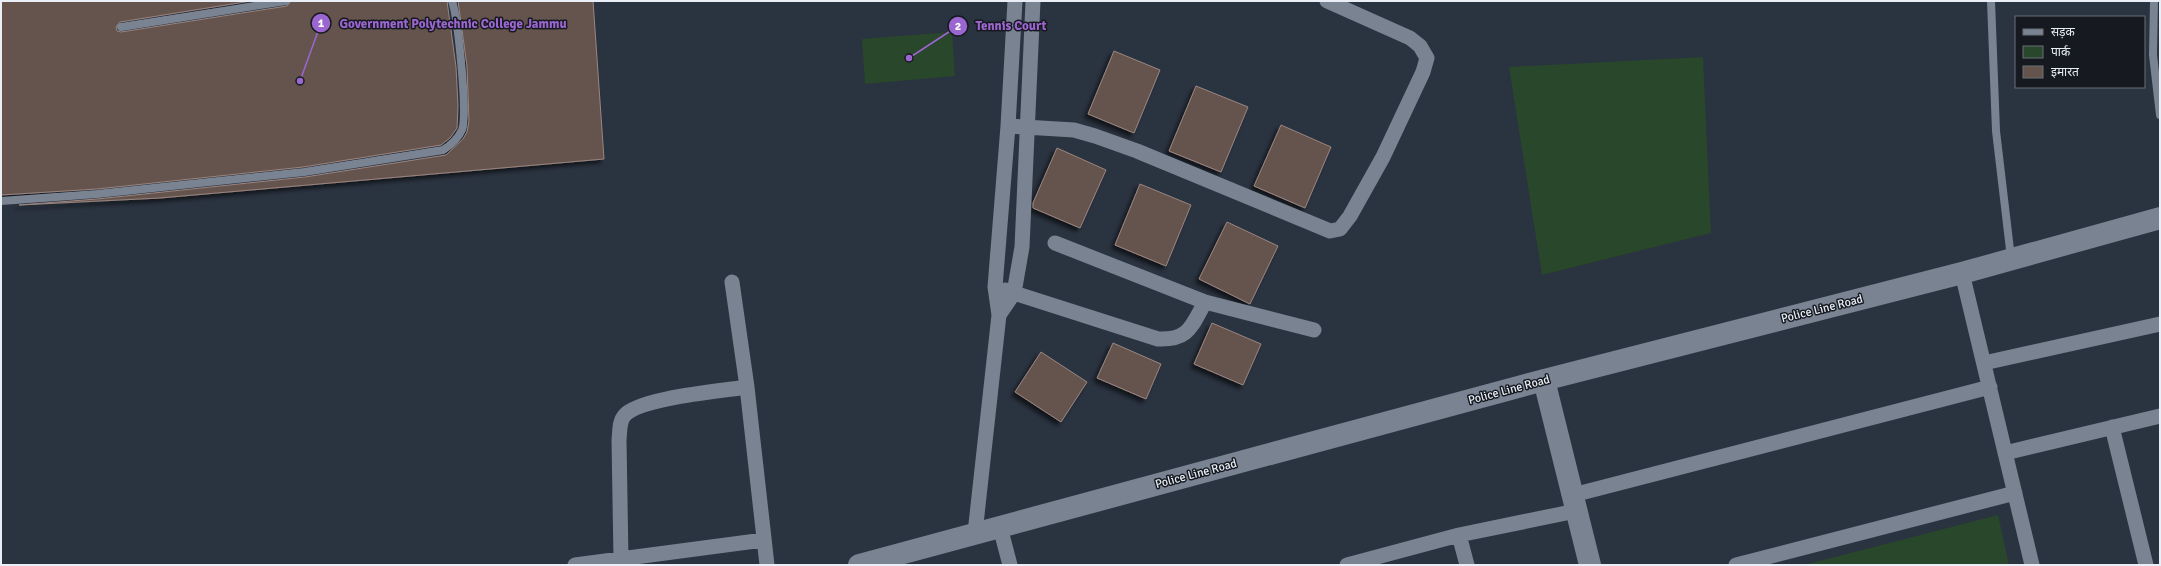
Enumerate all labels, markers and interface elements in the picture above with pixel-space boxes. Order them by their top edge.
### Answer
callout: Government Polytechnic College Jammu [311,11,574,36]
callout: Tennis Court [948,13,1054,38]
text: 1 [318,16,325,31]
text: Government Polytechnic College Jammu [339,16,567,32]
legend [2015,16,2145,88]
text: Tennis Court [976,18,1047,34]
text: 2 [955,19,961,34]
text: सड़क [2051,25,2076,40]
text: पार्क [2051,45,2071,60]
text: इमारत [2051,65,2080,80]
street label: Police Line Road [1780,292,1864,326]
street label: Police Line Road [1467,372,1551,408]
street label: Police Line Road [1154,456,1238,492]

